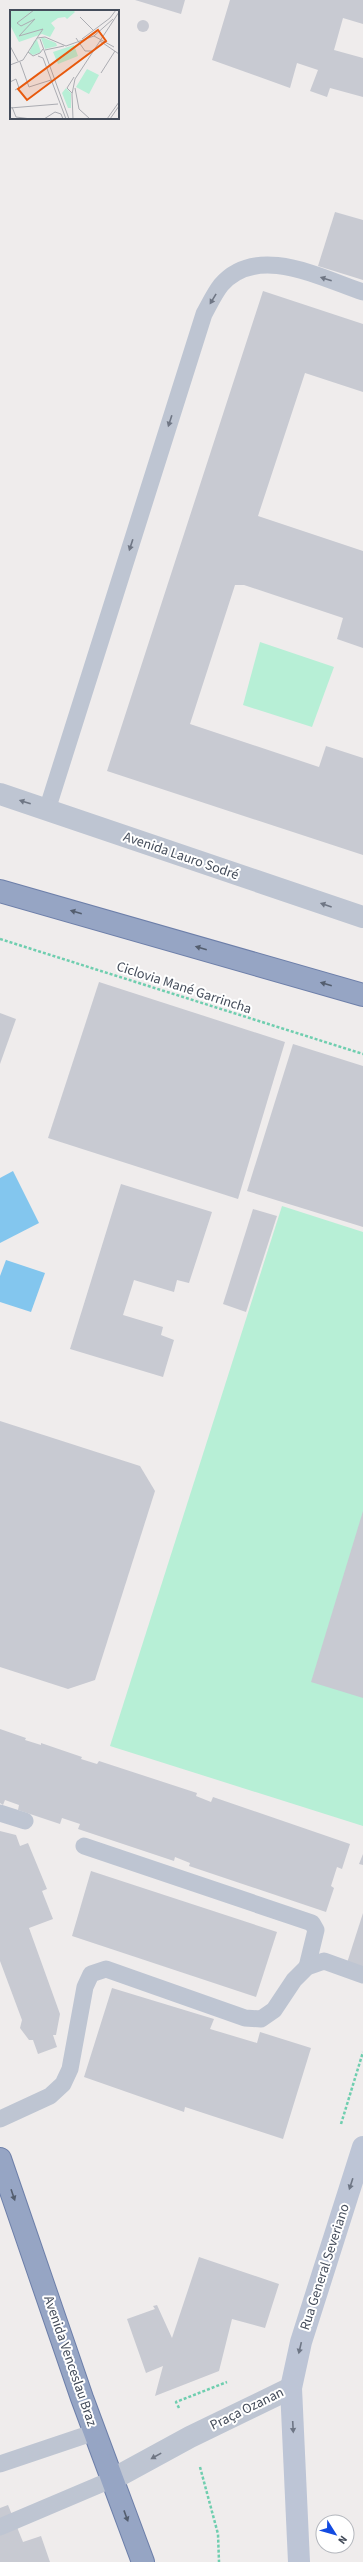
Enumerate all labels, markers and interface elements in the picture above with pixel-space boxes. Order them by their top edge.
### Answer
inset map [10,10,119,119]
one-way arrow [320,276,332,282]
one-way arrow [209,293,216,305]
one-way arrow [167,416,173,428]
one-way arrow [127,540,133,552]
one-way arrow [18,799,30,805]
street label: Avenida Lauro Sodré [121,827,241,885]
one-way arrow [320,901,332,907]
one-way arrow [69,909,81,915]
one-way arrow [194,945,206,951]
street label: Ciclovia Mané Garrincha [114,957,254,1019]
one-way arrow [319,981,331,987]
one-way arrow [348,2178,354,2190]
one-way arrow [10,2190,16,2202]
street label: Rua General Severiano [295,2201,355,2333]
street label: Avenida Venceslau Braz [38,2293,102,2429]
one-way arrow [296,2342,302,2354]
street label: Praça Ozanan [207,2383,287,2435]
one-way arrow [289,2421,296,2433]
one-way arrow [150,2453,162,2459]
one-way arrow [124,2511,130,2523]
north arrow [315,2514,355,2554]
text: N [334,2532,351,2547]

